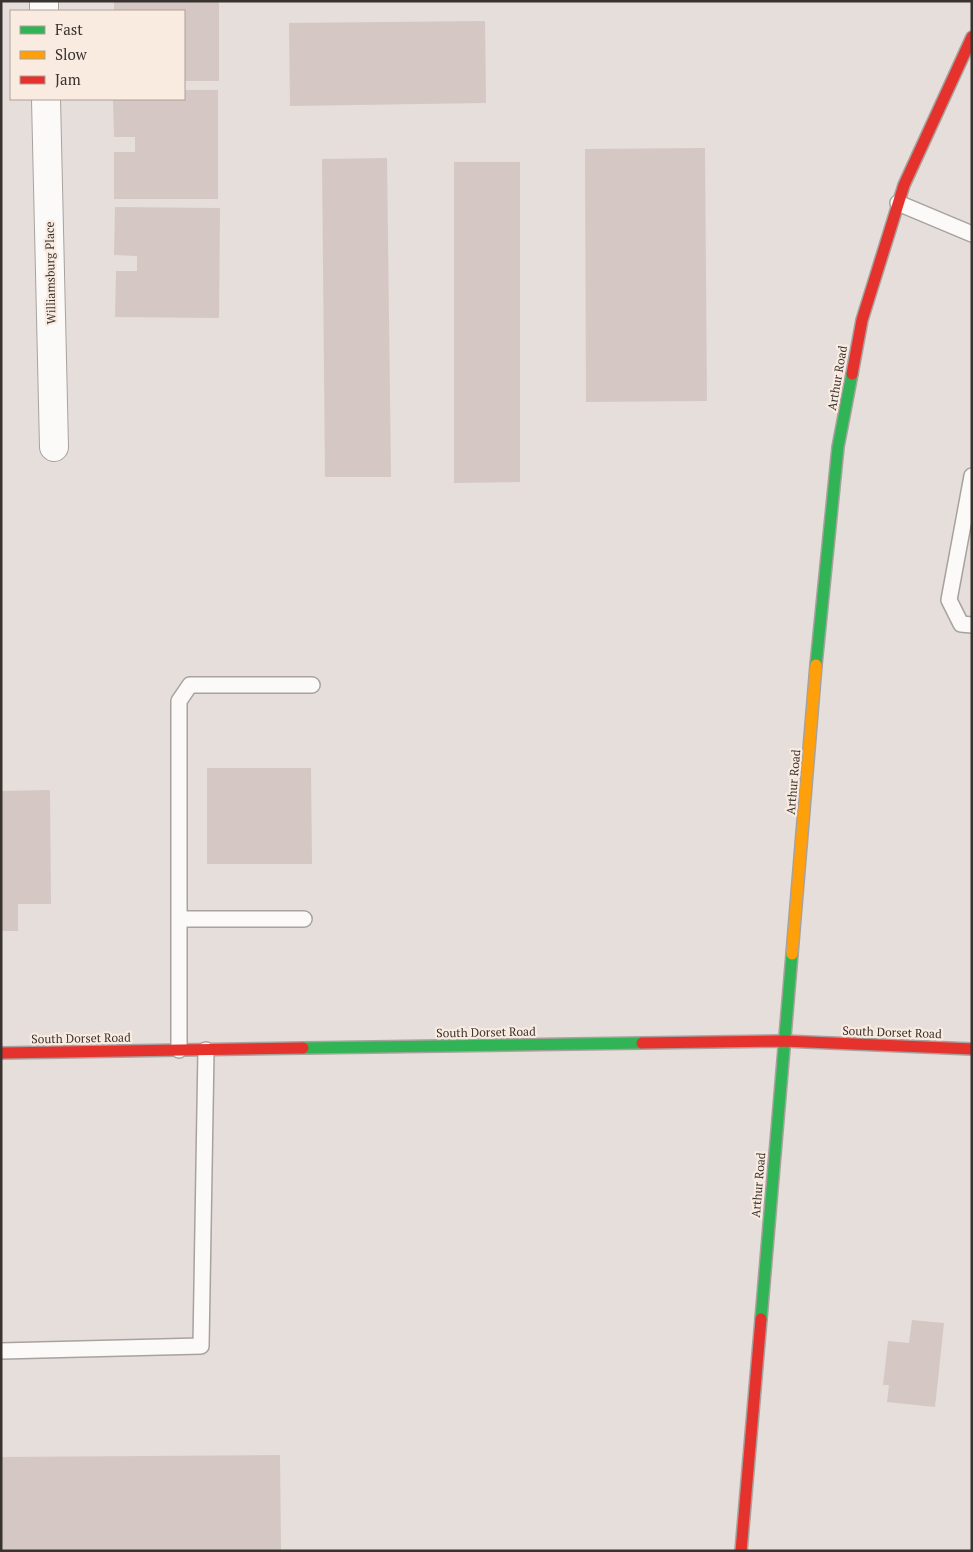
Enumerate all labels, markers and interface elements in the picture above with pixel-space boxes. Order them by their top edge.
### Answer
legend [10,10,185,100]
text: Fast [55,19,83,39]
text: Slow [55,44,88,64]
text: Jam [55,69,81,89]
street label: Williamsburg Place [42,221,58,325]
street label: Arthur Road [824,344,850,412]
street label: Arthur Road [783,748,803,815]
street label: South Dorset Road [842,1023,942,1041]
street label: South Dorset Road [436,1024,536,1040]
street label: South Dorset Road [31,1030,131,1046]
street label: Arthur Road [748,1151,768,1218]

